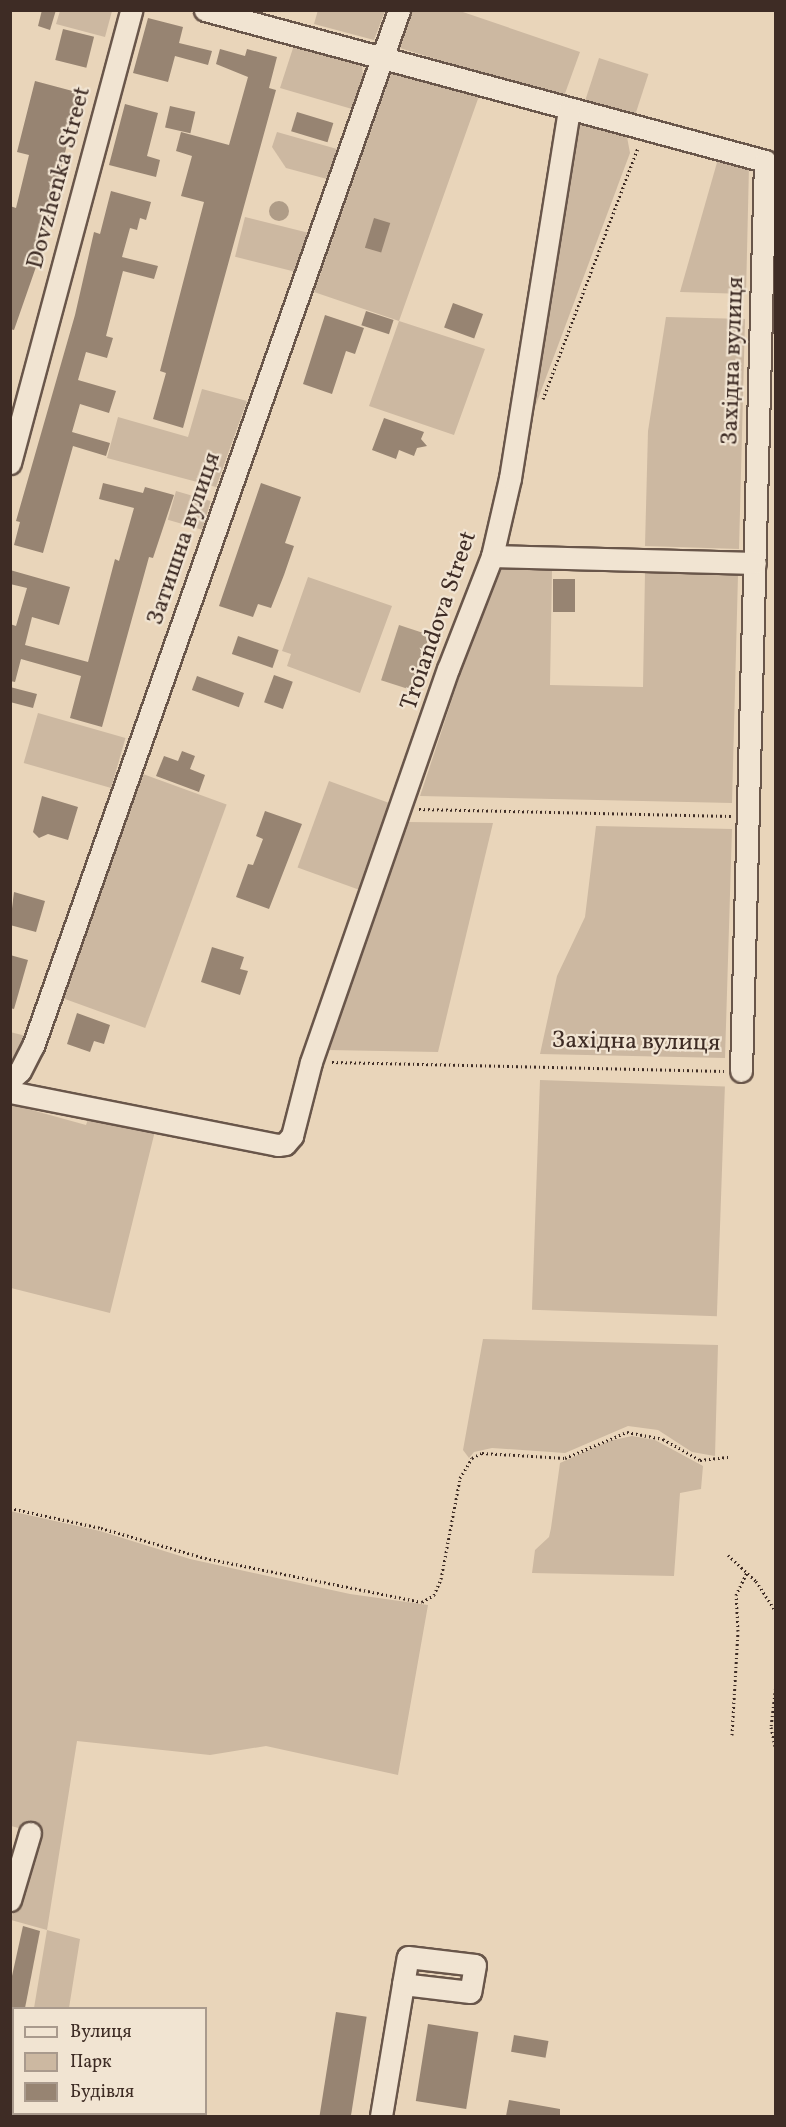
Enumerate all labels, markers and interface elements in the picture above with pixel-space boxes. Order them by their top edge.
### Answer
street label: Dovzhenka Street [22,84,98,272]
street label: Західна вулиця [717,276,751,446]
street label: Затишна вулиця [142,449,228,629]
street label: Troiandova Street [396,528,484,714]
street label: Західна вулиця [551,1027,721,1059]
legend [12,2007,207,2115]
text: Вулиця [70,2020,132,2045]
text: Парк [70,2050,112,2075]
text: Будівля [70,2080,134,2105]

